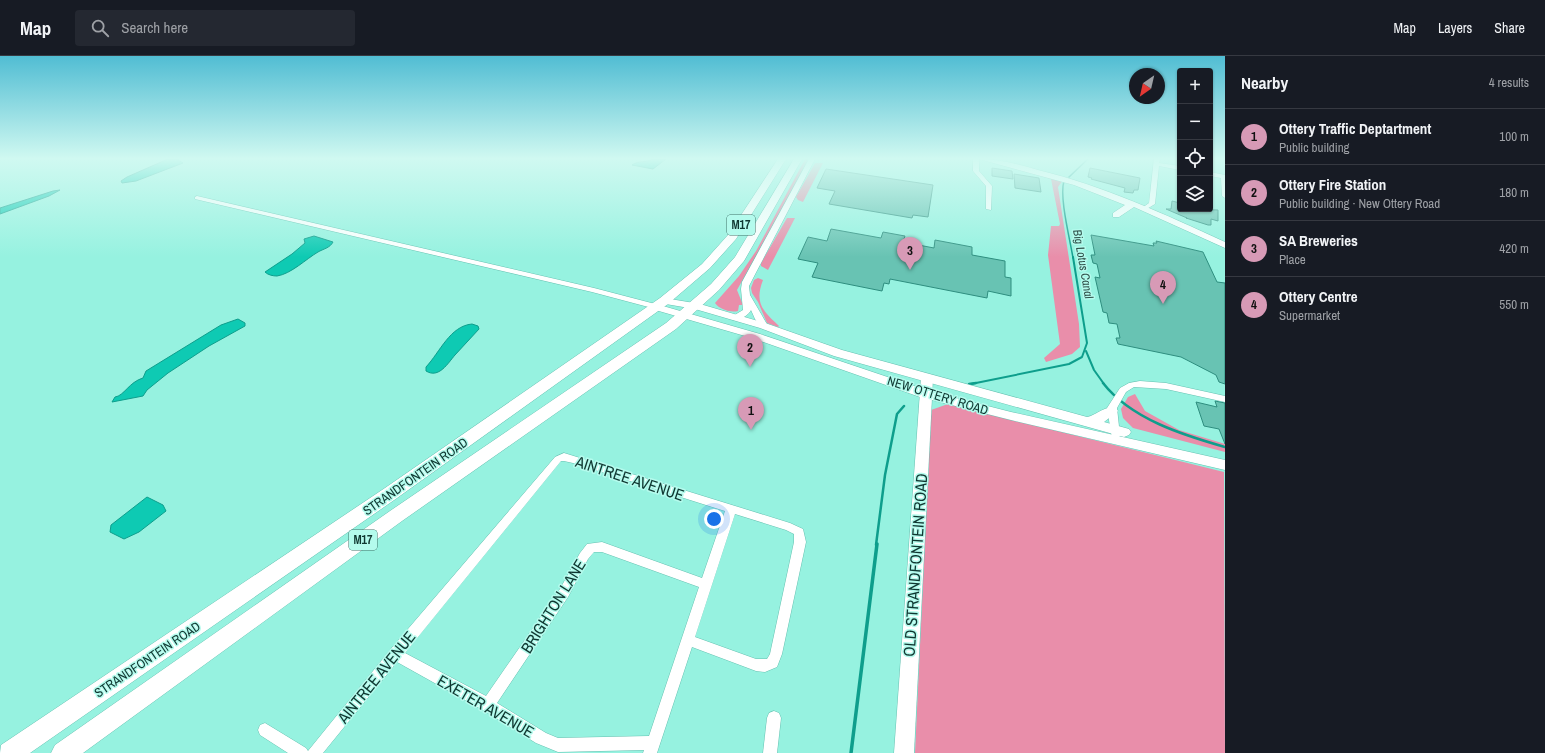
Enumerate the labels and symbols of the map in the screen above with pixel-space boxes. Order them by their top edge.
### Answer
north arrow [1129,68,1165,104]
road number: M17 [727,215,755,235]
water label: Big Lotus Canal [1069,228,1097,301]
pin: 3 [897,237,923,270]
pin: 4 [1150,271,1176,304]
pin: 2 [737,334,763,367]
street label: NEW OTTERY ROAD [885,372,991,419]
pin: 1 [738,397,764,430]
street label: STRANDFONTEIN ROAD [359,434,471,519]
street label: AINTREE AVENUE [572,450,687,506]
street label: OLD STRANDFONTEIN ROAD [898,473,932,657]
your location [704,509,724,529]
road number: M17 [349,530,377,550]
street label: BRIGHTON LANE [515,555,591,657]
street label: STRANDFONTEIN ROAD [91,617,204,701]
street label: AINTREE AVENUE [331,626,420,729]
street label: EXETER AVENUE [434,669,538,743]

